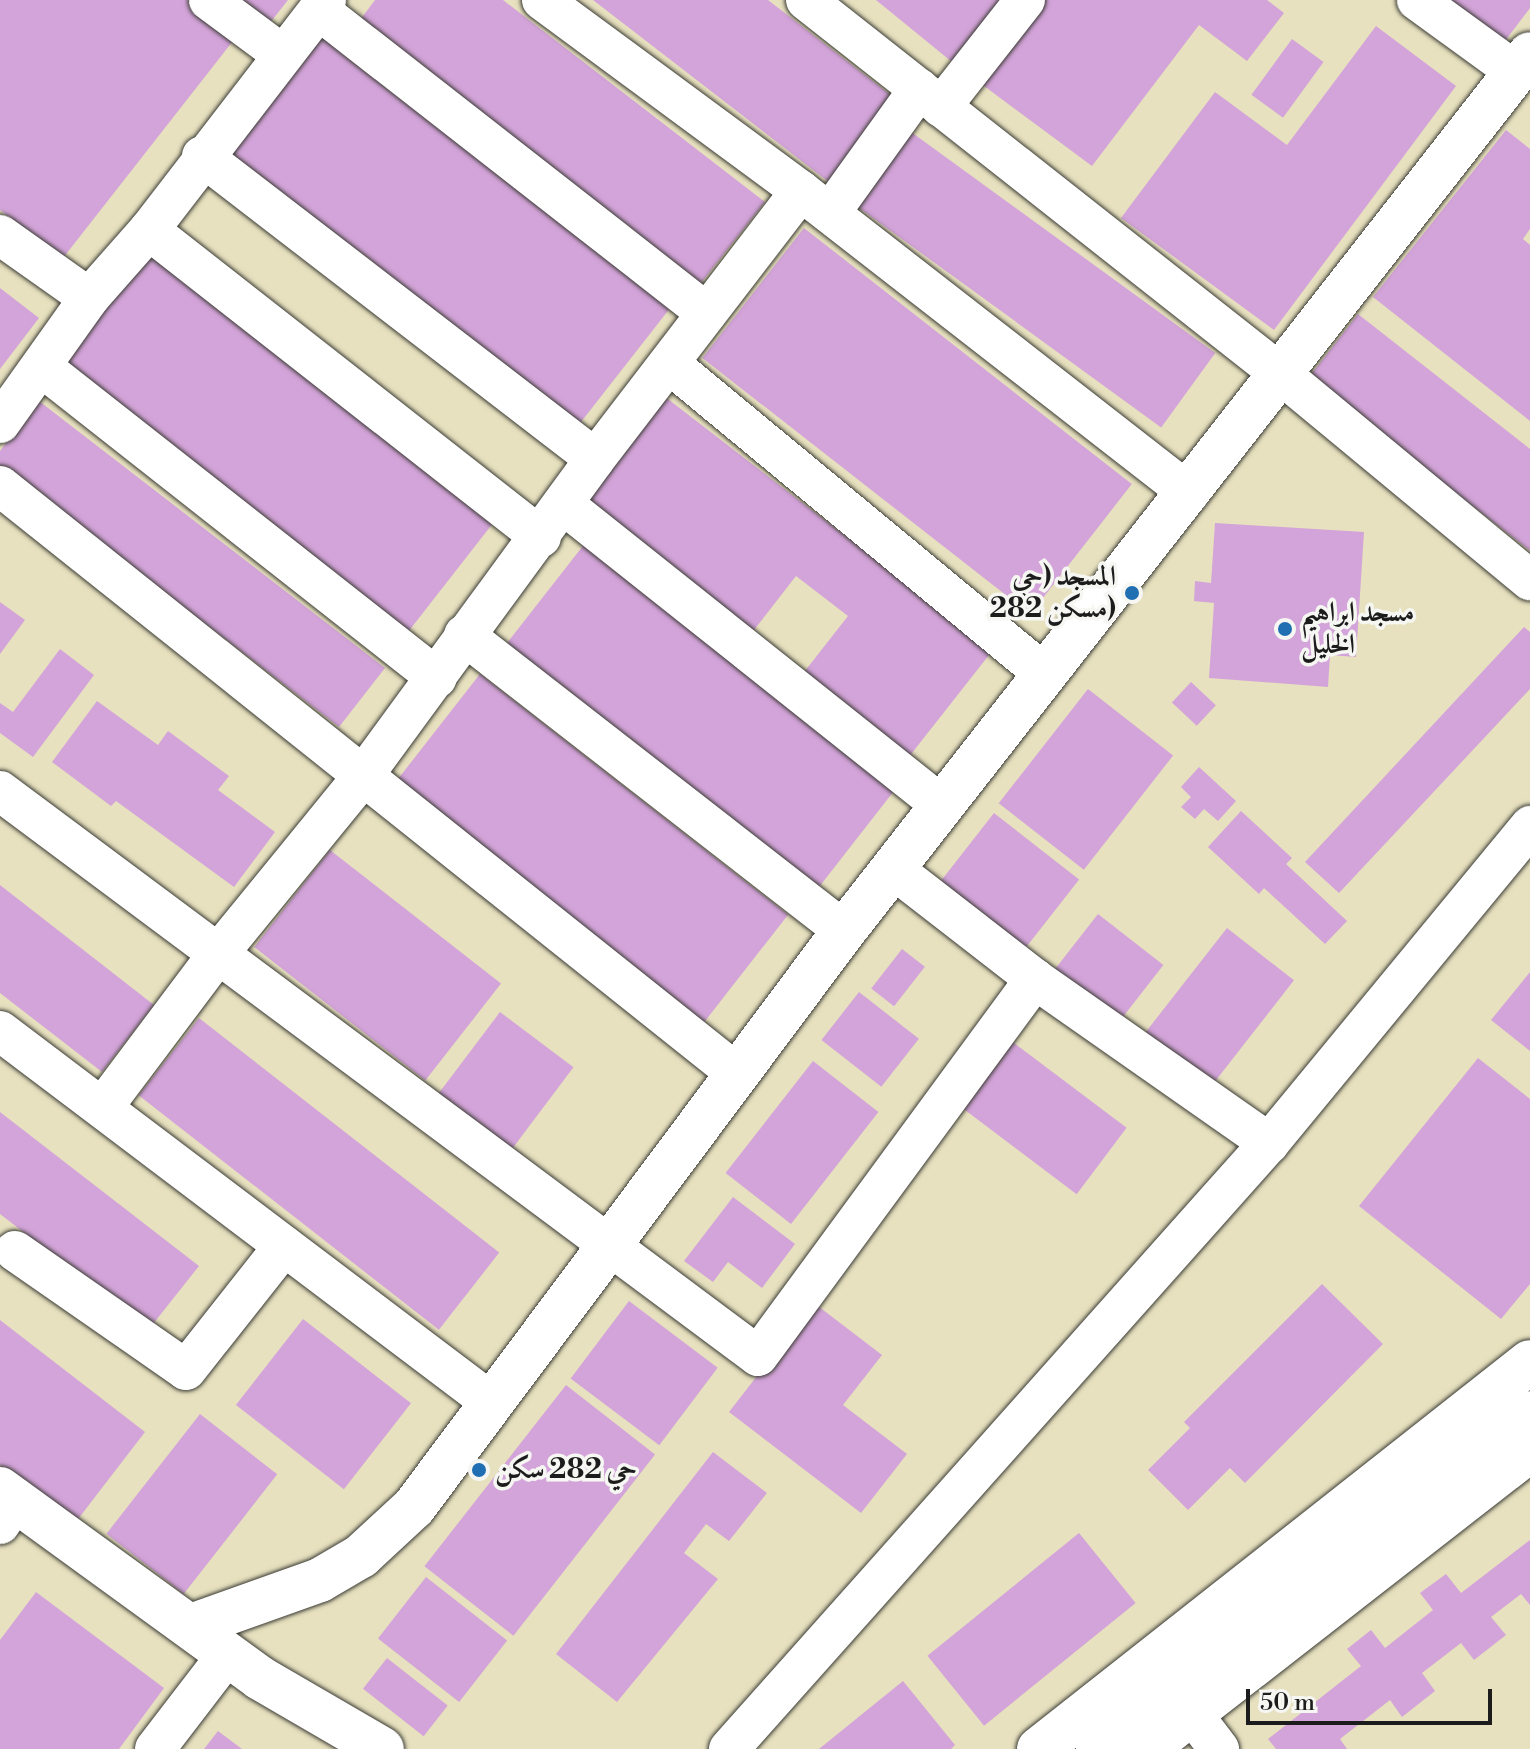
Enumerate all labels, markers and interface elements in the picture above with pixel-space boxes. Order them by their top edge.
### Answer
place label: المسجد (حي 282 مسكن) [990,560,1116,626]
marker: المسجد (حي 282 مسكن) [1123,584,1141,602]
place label: مسجد ابراهيم الخليل [1301,596,1414,662]
marker: مسجد ابراهيم الخليل [1276,620,1294,638]
place label: حي 282 سكن [495,1453,637,1487]
marker: حي 282 سكن [470,1461,488,1479]
scale bar [1250,1673,1496,1723]
text: 50 m [1260,1688,1315,1718]

